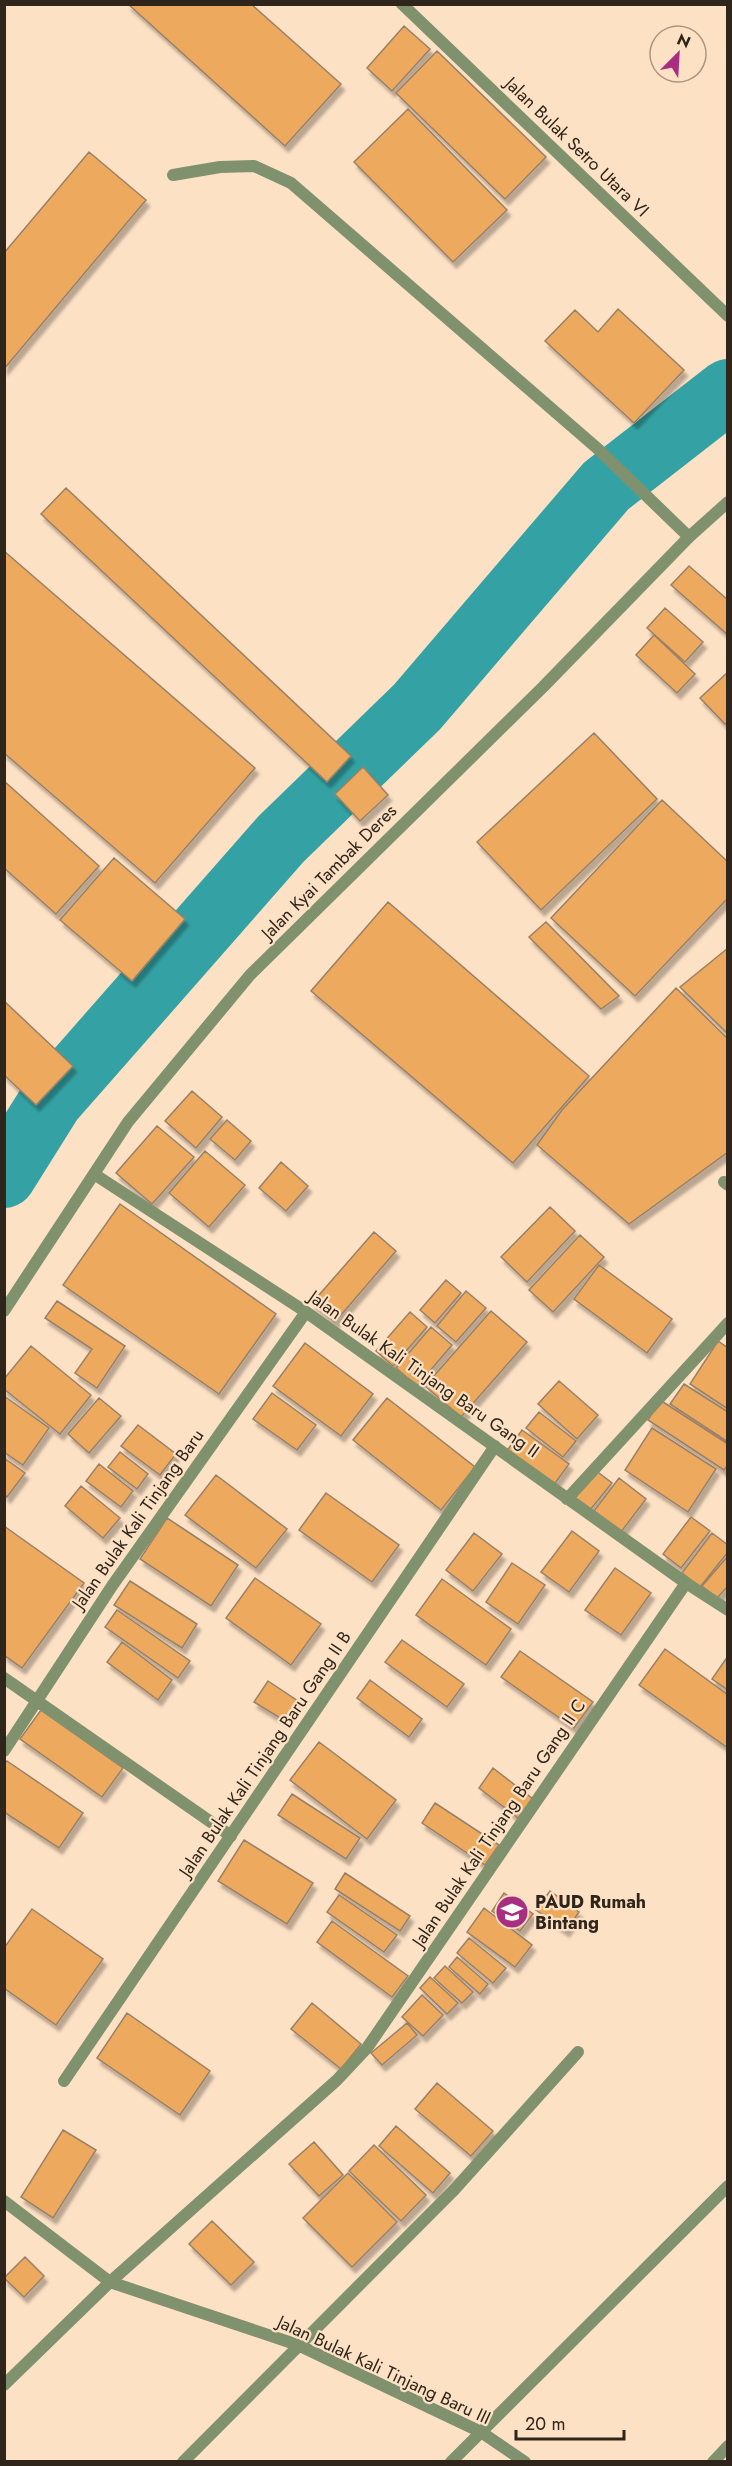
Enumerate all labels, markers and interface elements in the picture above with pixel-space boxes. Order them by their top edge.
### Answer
north arrow [648,24,708,84]
text: N [673,28,694,54]
street label: Jalan Bulak Setro Utara VI [498,70,655,223]
street label: Jalan Kyai Tambak Deres [254,798,403,947]
street label: Jalan Bulak Kali Tinjang Baru Gang II [302,1283,545,1464]
street label: Jalan Bulak Kali Tinjang Baru [65,1424,210,1616]
street label: Jalan Bulak Kali Tinjang Baru Gang II B [172,1626,357,1884]
street label: Jalan Bulak Kali Tinjang Baru Gang II C [405,1694,592,1954]
place label: PAUD Rumah Bintang [535,1889,646,1936]
school or university icon: PAUD Rumah Bintang [494,1894,530,1930]
street label: Jalan Bulak Kali Tinjang Baru III [271,2308,495,2431]
scale bar [516,2403,624,2441]
text: 20 m [525,2411,565,2437]

